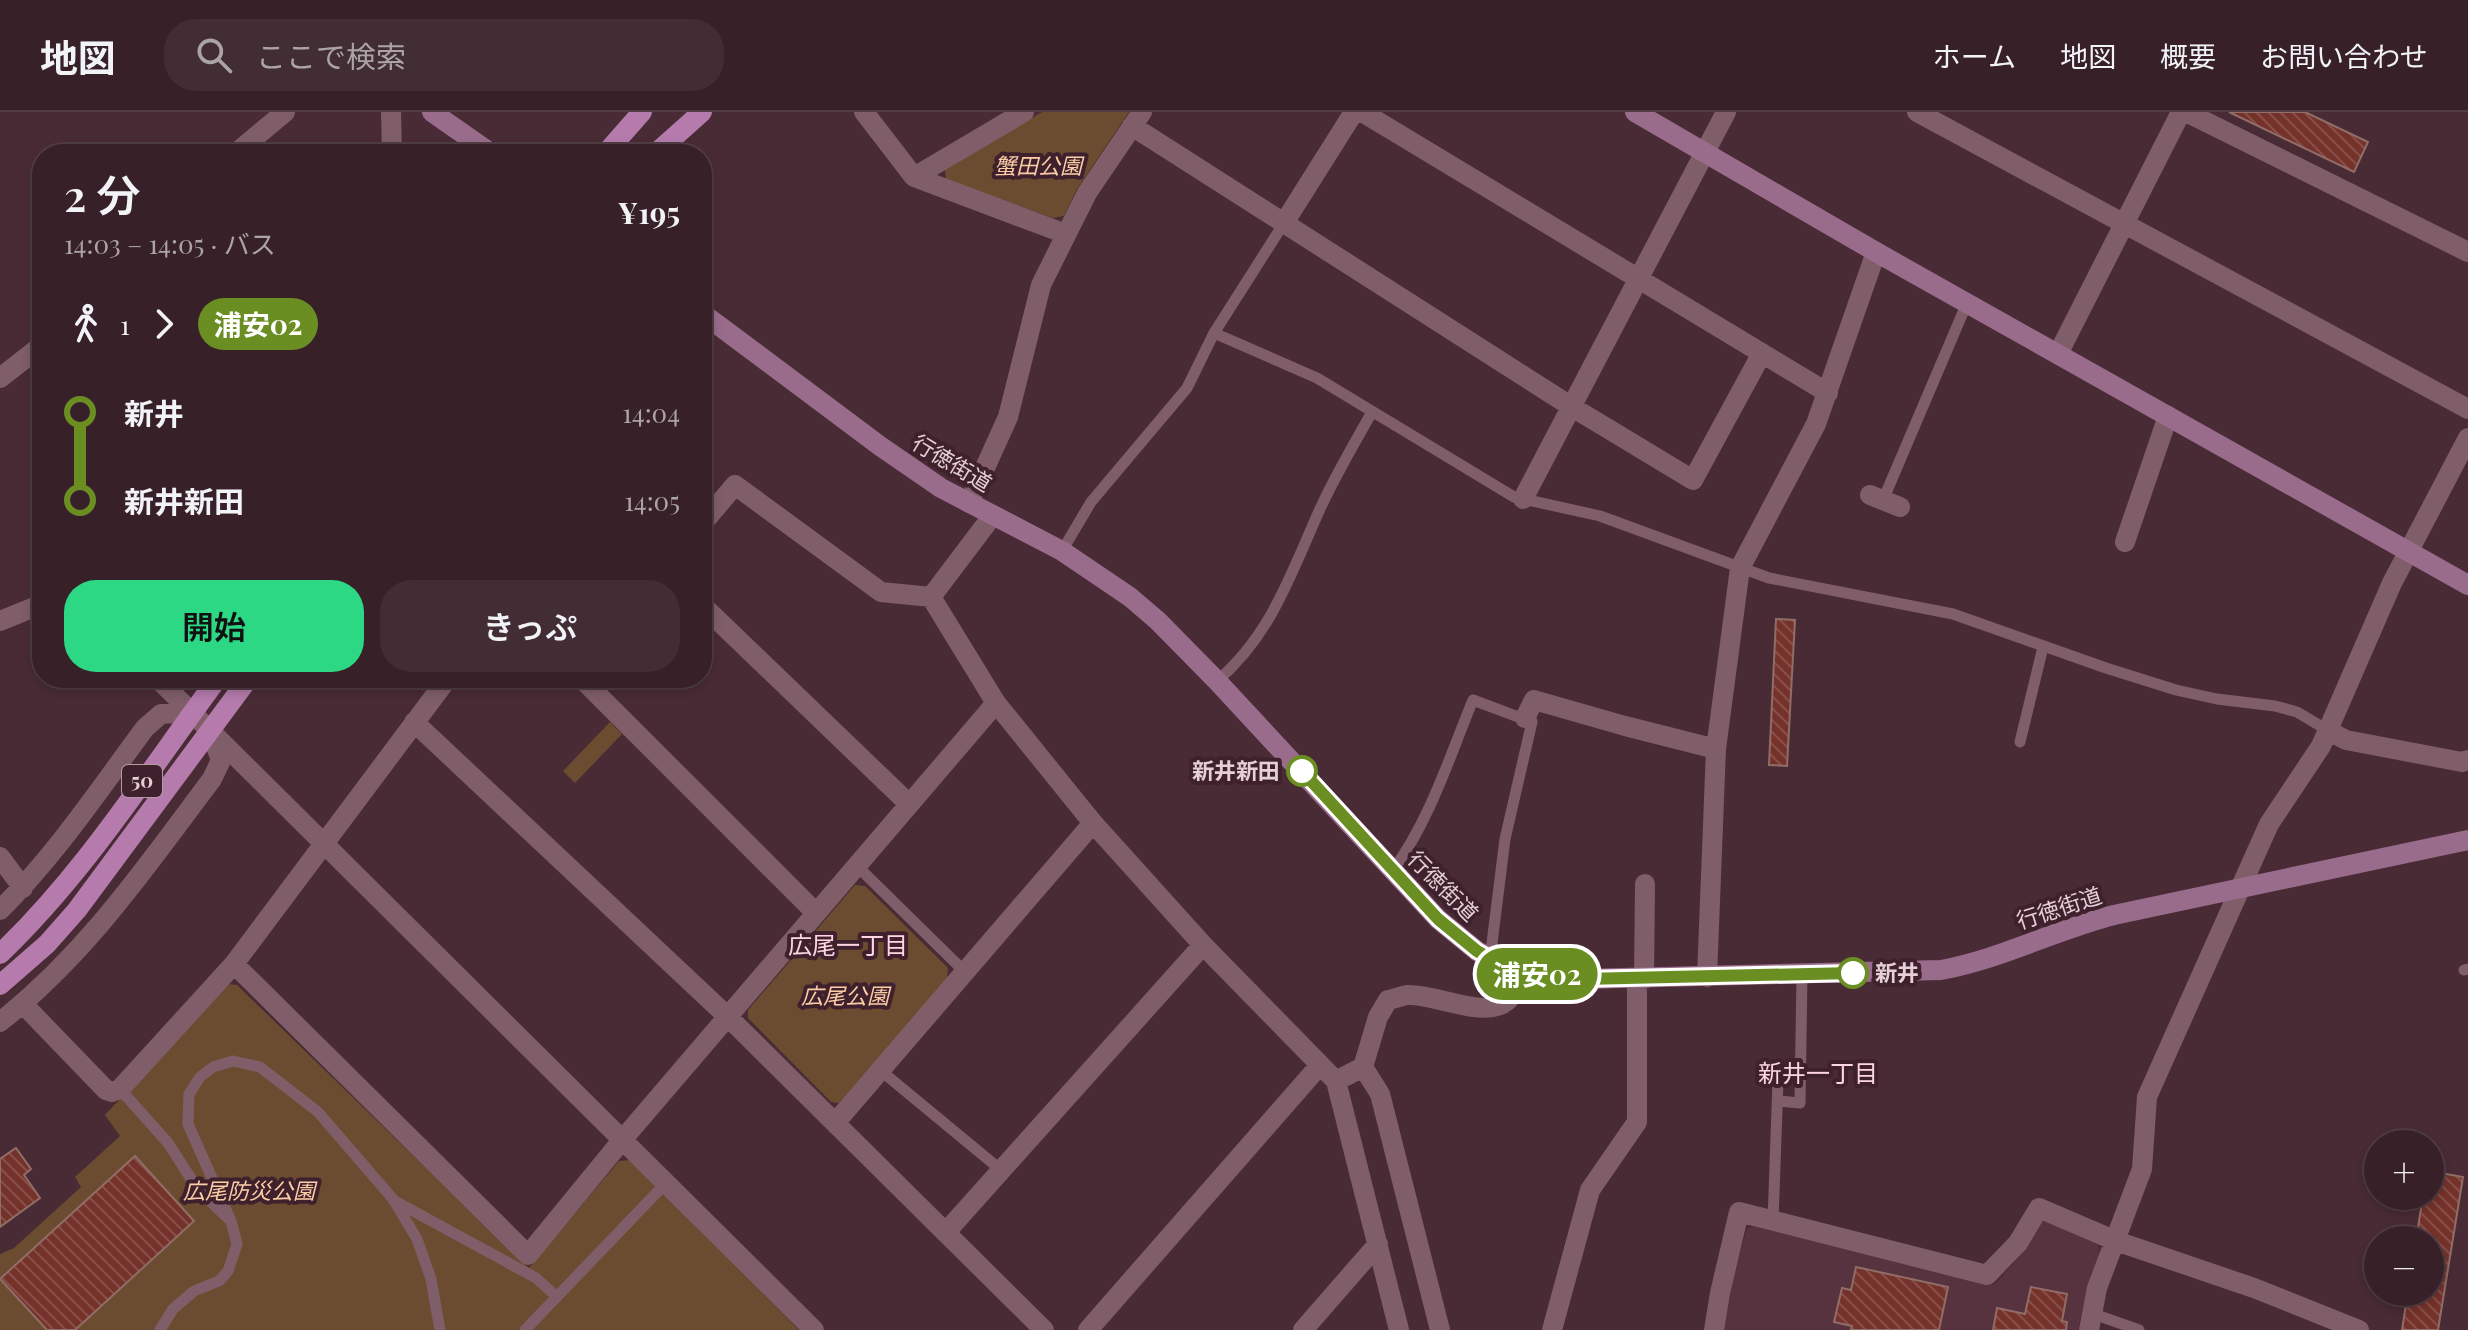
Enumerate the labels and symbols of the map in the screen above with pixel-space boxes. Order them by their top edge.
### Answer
park label: 蟹田公園 [994,150,1085,180]
street label: 行徳街道 [907,427,998,498]
place label: 新井新田 [1192,755,1280,785]
marker: 新井新田 [1287,756,1317,786]
road number: 50 [122,765,162,797]
street label: 行徳街道 [1402,844,1485,927]
street label: 行徳街道 [2012,879,2105,935]
district label: 広尾一丁目 [788,928,908,960]
line badge: 浦安02 [1481,948,1593,1000]
place label: 新井 [1875,957,1919,987]
marker: 新井 [1838,958,1868,988]
park label: 広尾公園 [801,980,892,1010]
district label: 新井一丁目 [1758,1056,1878,1088]
park label: 広尾防災公園 [183,1175,318,1205]

